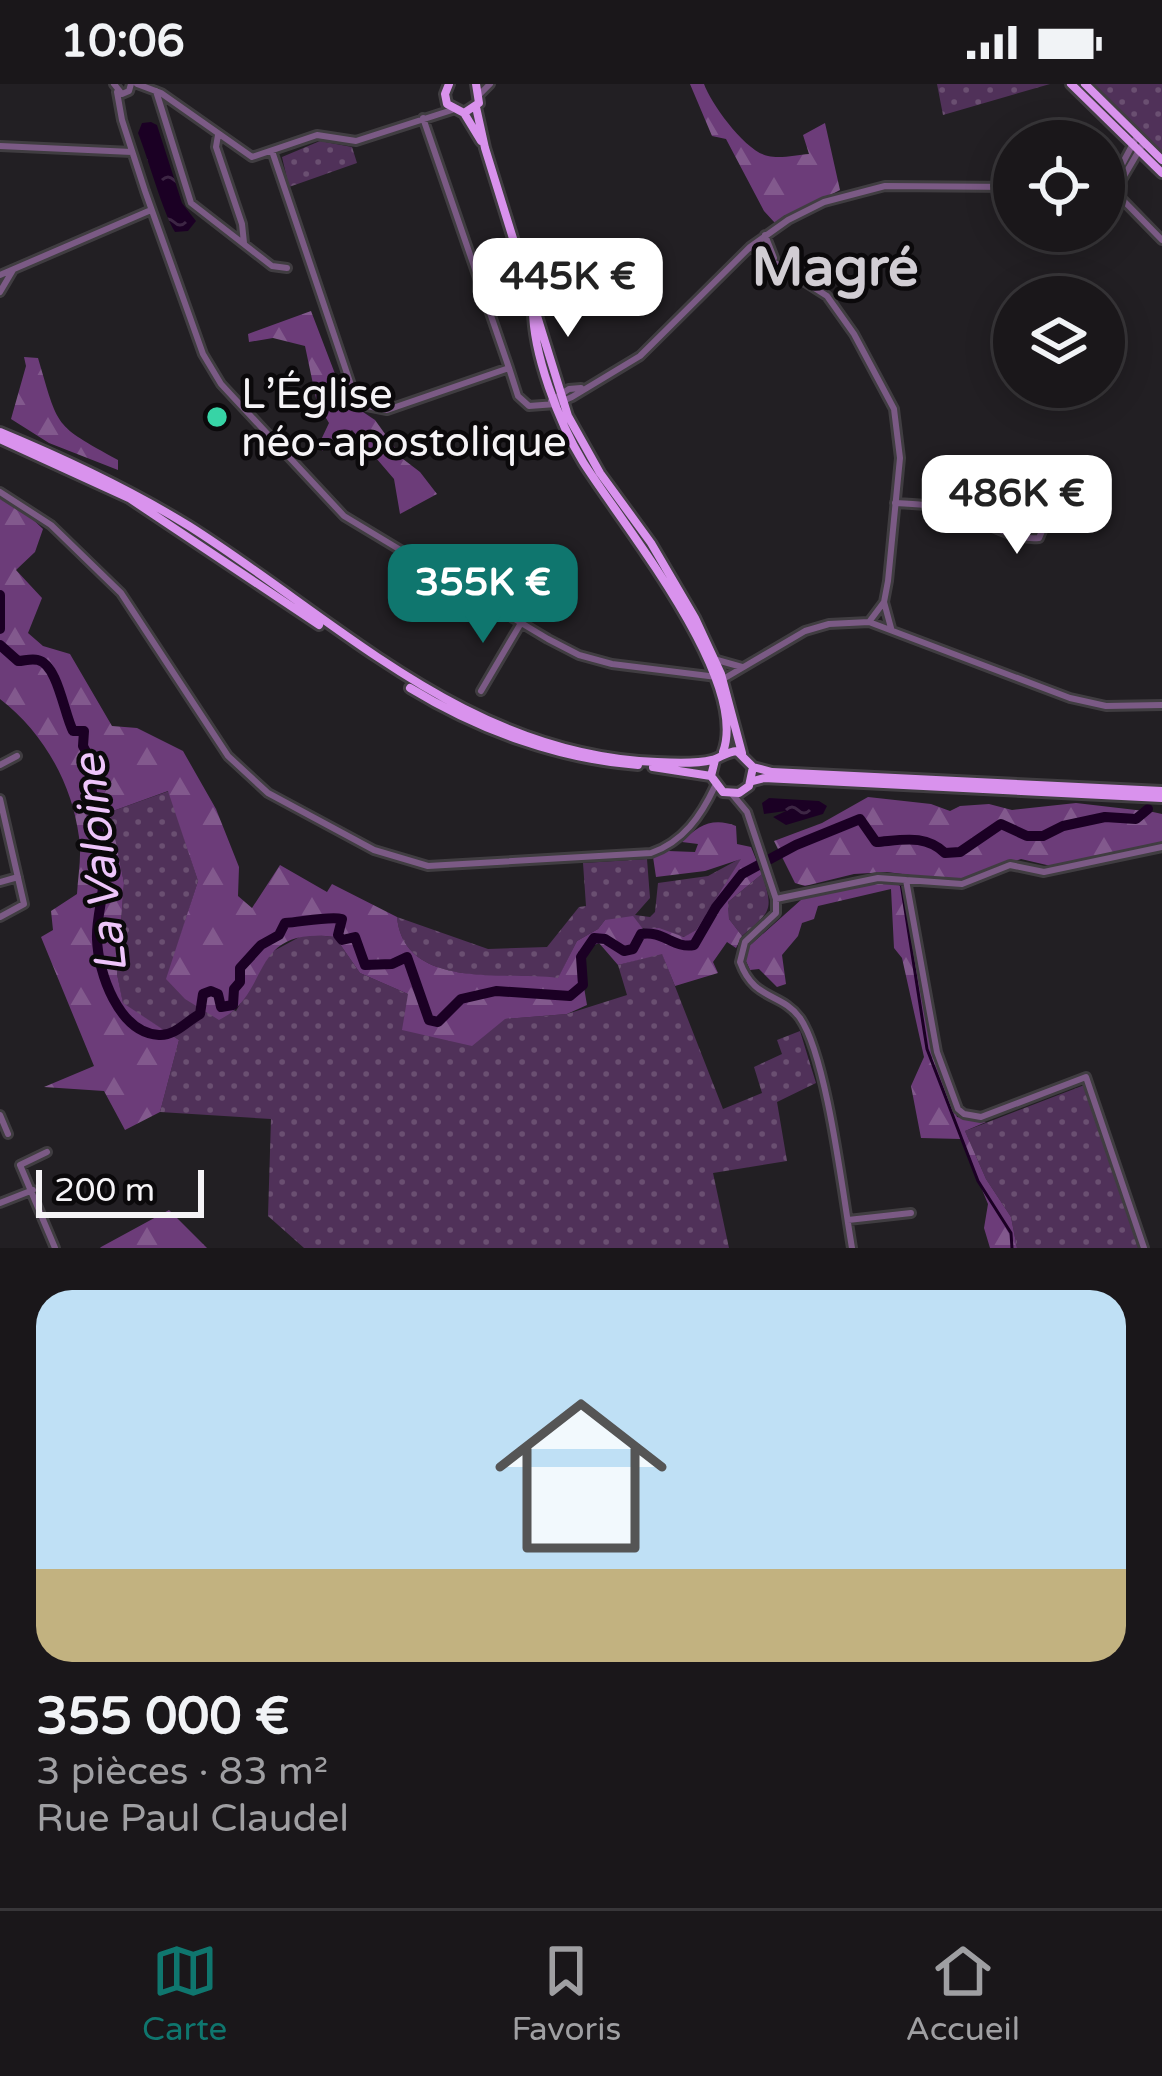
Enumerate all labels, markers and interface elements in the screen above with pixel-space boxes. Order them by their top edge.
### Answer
text: 10:06 [60,15,185,69]
map controls [993,120,1125,408]
button: locate [993,120,1125,252]
district label: Magré [751,235,919,300]
pin: 445K € [470,238,666,340]
text: 445K € [500,253,636,300]
button: layers [993,276,1125,408]
place label: L’Église néo-apostolique [241,369,567,468]
marker: L’Église néo-apostolique [204,404,230,430]
pin: 486K € [919,455,1115,557]
text: 486K € [949,470,1085,517]
pin: 355K € [385,544,581,646]
text: 355K € [415,559,551,606]
water label: La Valoine [62,749,139,976]
scale bar [36,1164,204,1217]
text: 200 m [54,1171,155,1210]
icon: home [473,1368,689,1584]
text: 355 000 € [36,1686,289,1748]
text: 3 pièces · 83 m² [36,1748,328,1795]
text: Rue Paul Claudel [36,1795,349,1842]
tab: Carte [142,1938,227,2049]
tab: Favoris [511,1938,621,2049]
tab: Accueil [905,1938,1020,2049]

